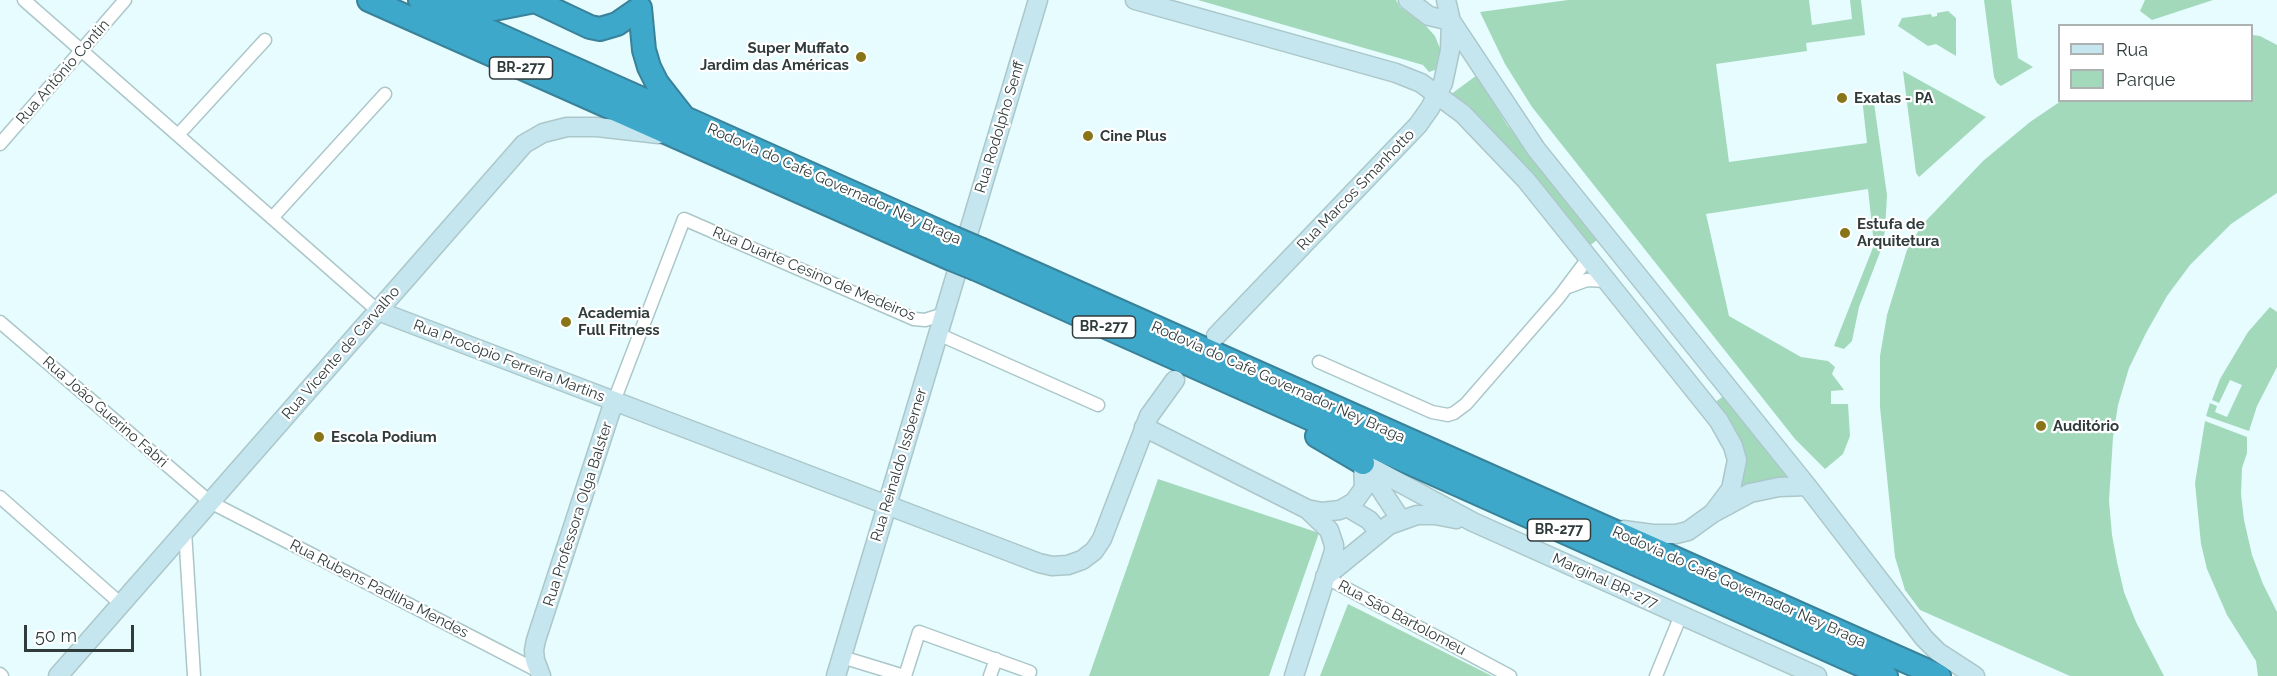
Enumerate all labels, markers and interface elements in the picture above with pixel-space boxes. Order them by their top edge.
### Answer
street label: Rua Antônio Contin [13,16,113,128]
legend [2058,24,2253,102]
place label: Super Muffato Jardim das Américas [700,39,849,74]
text: Rua [2116,39,2148,60]
marker: Super Muffato Jardim das Américas [854,50,868,64]
road number: BR-277 [490,57,552,79]
street label: Rua Rodolpho Senff [971,59,1029,195]
text: Parque [2116,69,2175,90]
place label: Exatas - PA [1854,89,1933,107]
marker: Exatas - PA [1835,91,1849,105]
street label: Rodovia do Café Governador Ney Braga [704,120,964,248]
street label: Rua Marcos Smanhotto [1294,126,1418,254]
place label: Cine Plus [1100,127,1167,145]
marker: Cine Plus [1081,129,1095,143]
place label: Estufa de Arquitetura [1857,215,1939,250]
street label: Rua Duarte Cesino de Medeiros [710,223,918,325]
marker: Estufa de Arquitetura [1838,226,1852,240]
street label: Rua Vicente de Carvalho [278,283,404,423]
place label: Academia Full Fitness [578,304,660,339]
marker: Academia Full Fitness [559,315,573,329]
street label: Rua Procópio Ferreira Martins [411,316,607,406]
road number: BR-277 [1072,316,1136,338]
street label: Rodovia do Café Governador Ney Braga [1148,318,1408,446]
street label: Rua João Guerino Fabri [39,353,171,471]
street label: Rua Reinaldo Issberner [867,386,931,544]
place label: Auditório [2053,417,2119,435]
street label: Rua Professora Olga Balster [540,419,616,609]
marker: Auditório [2034,419,2048,433]
place label: Escola Podium [331,428,437,446]
marker: Escola Podium [312,430,326,444]
road number: BR-277 [1528,519,1590,541]
street label: Rodovia do Café Governador Ney Braga [1609,523,1869,651]
street label: Rua Rubens Padilha Mendes [287,536,471,642]
street label: Marginal BR-277 [1549,550,1661,612]
street label: Rua São Bartolomeu [1335,577,1469,659]
scale bar [27,613,136,651]
text: 50 m [35,625,77,646]

